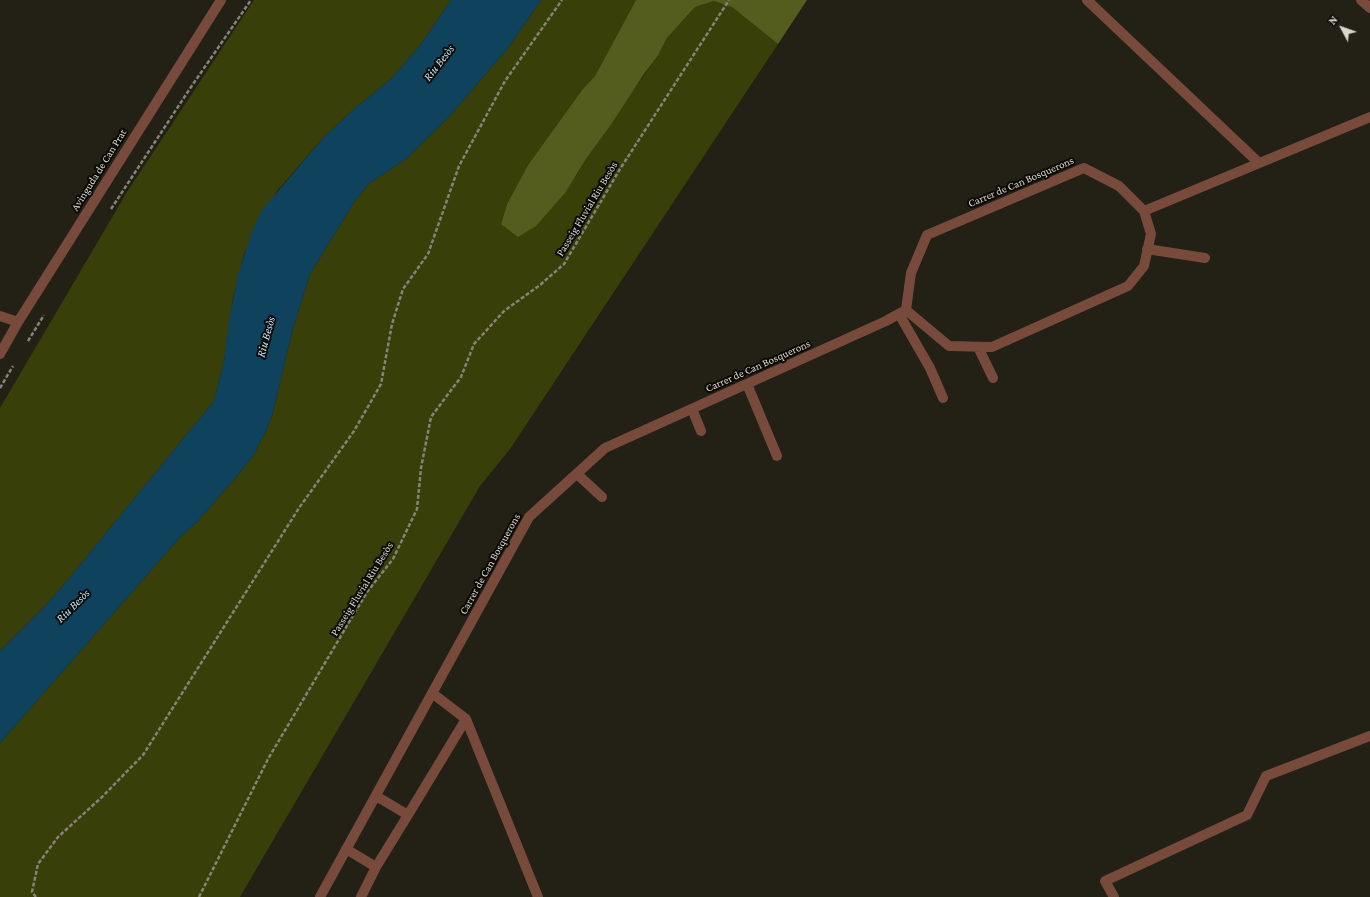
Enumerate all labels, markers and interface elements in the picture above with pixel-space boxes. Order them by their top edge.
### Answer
north arrow [1322,8,1362,48]
text: N [1326,13,1340,27]
water label: Riu Besòs [420,42,458,84]
street label: Avinguda de Can Prat [68,127,130,213]
street label: Carrer de Can Bosquerons [966,154,1076,210]
street label: Passeig Fluvial Riu Besòs [553,159,621,259]
water label: Riu Besòs [254,315,278,359]
street label: Carrer de Can Bosquerons [703,337,813,395]
street label: Carrer de Can Bosquerons [457,511,523,617]
street label: Passeig Fluvial Riu Besòs [328,540,396,638]
water label: Riu Besòs [53,586,93,626]

